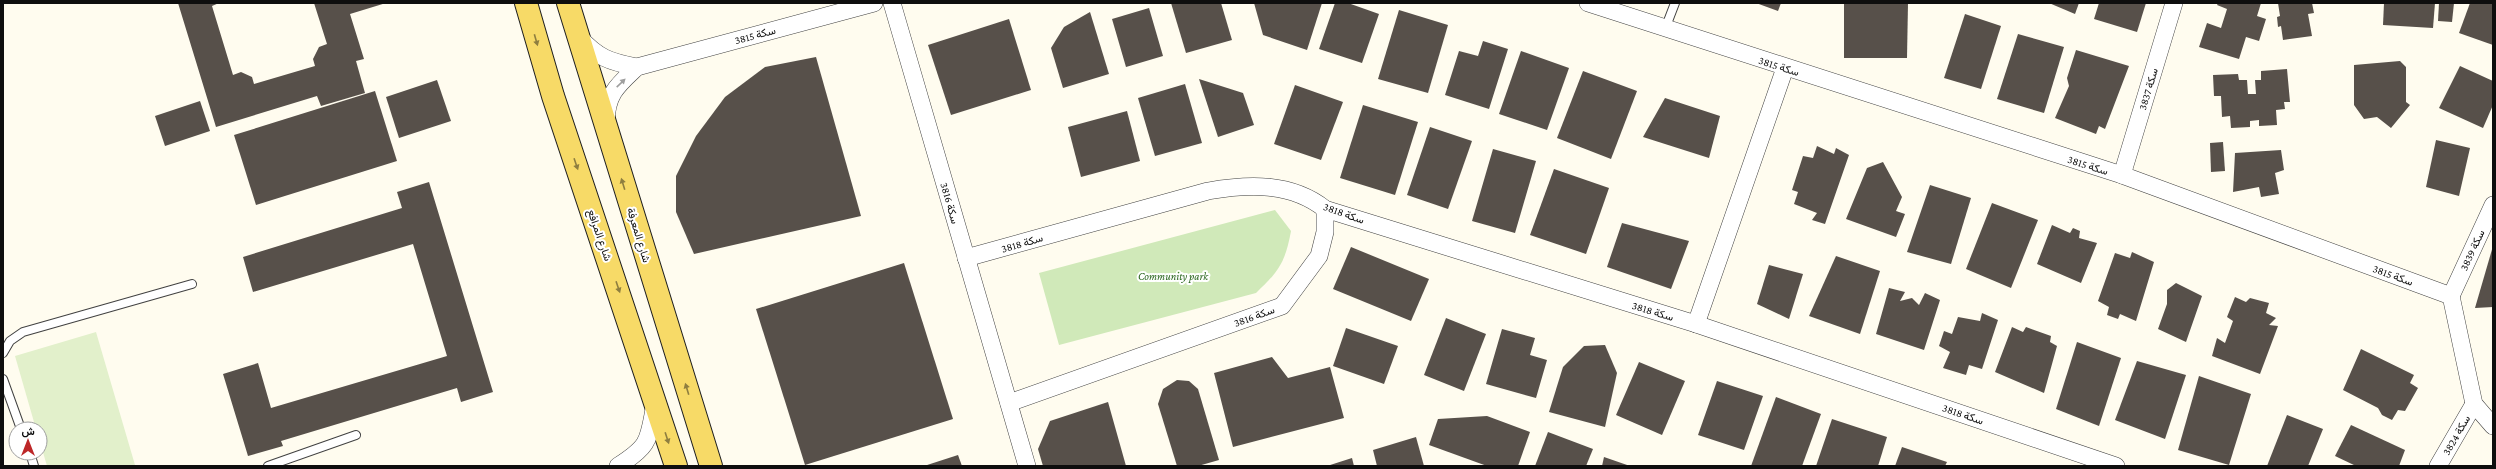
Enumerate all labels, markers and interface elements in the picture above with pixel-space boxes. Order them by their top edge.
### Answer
street label: سكة 3815 [733,24,777,46]
one-way arrow [534,34,540,47]
street label: سكة 3815 [1757,54,1801,78]
street label: سكة 3837 [2136,66,2160,111]
one-way arrow [616,78,626,88]
street label: سكة 3815 [2066,153,2110,177]
one-way arrow [573,159,579,171]
one-way arrow [620,178,626,190]
street label: سكة 3816 [938,181,962,225]
street label: سكة 3818 [1322,200,1366,226]
street label: شارع المعرفة [623,206,653,265]
street label: شارع المرافع [584,208,615,263]
street label: سكة 3839 [2457,227,2487,272]
street label: سكة 3818 [1000,231,1045,255]
street label: سكة 3815 [2371,262,2415,288]
park label: Community park [1138,270,1209,283]
one-way arrow [615,282,621,294]
street label: سكة 3818 [1631,299,1676,323]
street label: سكة 3816 [1232,303,1276,329]
one-way arrow [684,382,690,394]
street label: سكة 3818 [1941,401,1985,427]
street label: سكة 3824 [2440,413,2472,457]
north arrow [8,421,48,461]
text: ش [21,425,35,438]
one-way arrow [664,432,670,444]

